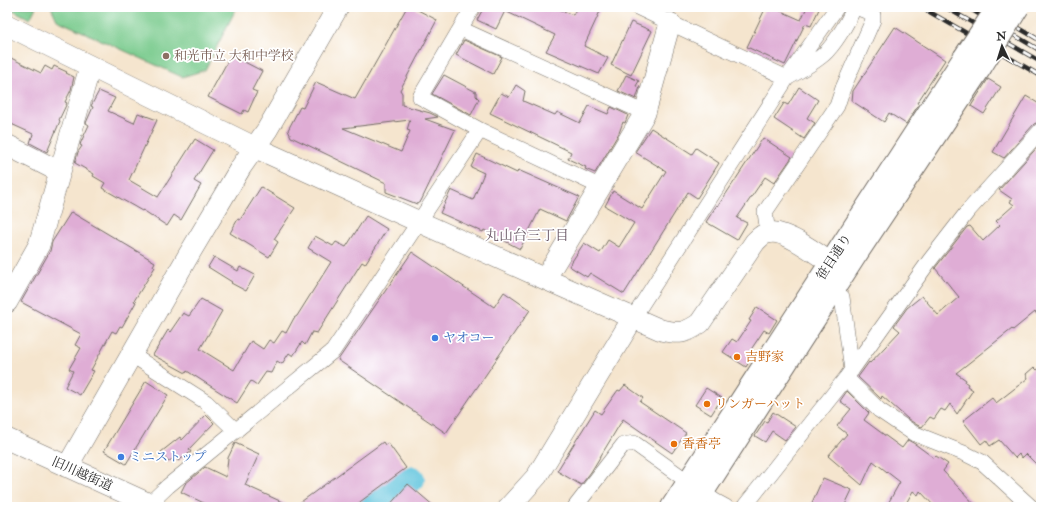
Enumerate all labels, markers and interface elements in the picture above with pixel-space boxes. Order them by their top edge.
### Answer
north arrow [982,26,1022,66]
text: N [995,30,1008,43]
place label: 和光市立 大和中学校 [174,48,294,64]
marker: 和光市立 大和中学校 [161,51,171,61]
district label: 丸山台三丁目 [485,227,569,244]
street label: 笹目通り [813,231,855,283]
place label: ヤオコー [443,330,494,346]
marker: ヤオコー [430,333,440,343]
place label: 吉野家 [745,349,784,365]
marker: 吉野家 [732,352,742,362]
place label: リンガーハット [715,396,805,412]
marker: リンガーハット [702,399,712,409]
place label: 香香亭 [682,436,721,452]
marker: 香香亭 [669,439,679,449]
place label: ミニストップ [129,449,207,465]
marker: ミニストップ [116,452,126,462]
street label: 旧川越街道 [49,453,115,495]

